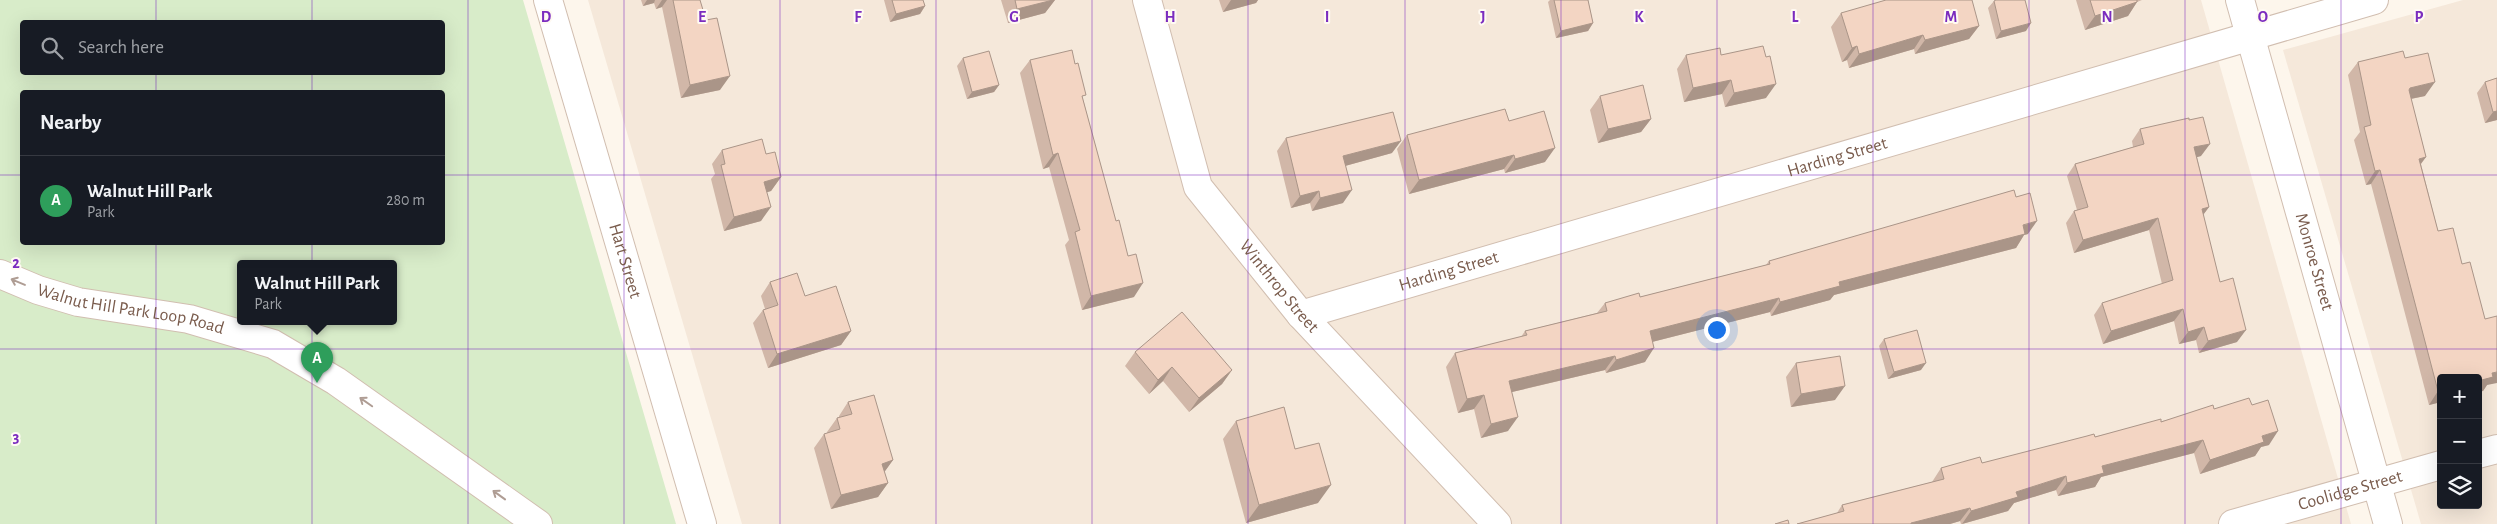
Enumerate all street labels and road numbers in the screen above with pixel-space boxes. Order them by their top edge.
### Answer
street label: Harding Street [1785,134,1890,181]
street label: Monroe Street [2292,211,2336,313]
street label: Hart Street [605,221,644,301]
street label: Winthrop Street [1236,237,1322,337]
street label: Harding Street [1397,248,1501,295]
street label: Walnut Hill Park Loop Road [35,281,226,338]
street label: Coolidge Street [2296,467,2405,514]

